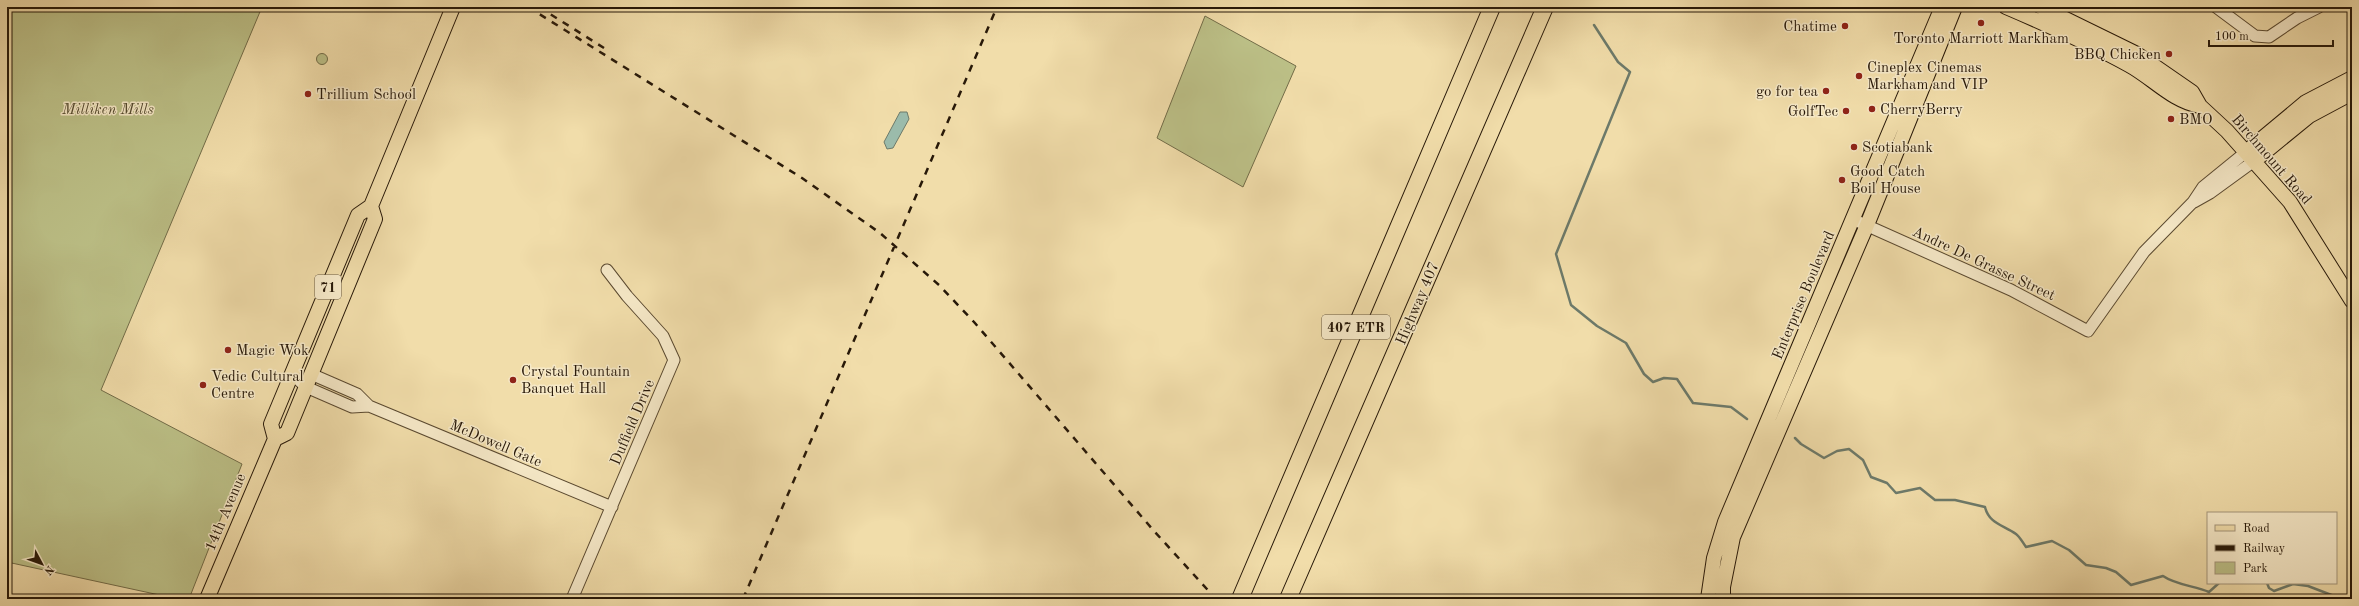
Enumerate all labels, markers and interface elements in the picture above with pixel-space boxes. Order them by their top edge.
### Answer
marker: Toronto Marriott Markham [1976,18,1986,28]
place label: Chatime [1783,20,1837,35]
marker: Chatime [1840,21,1850,31]
scale bar [2209,22,2333,48]
text: 100 m [2215,31,2249,43]
place label: Toronto Marriott Markham [1893,32,2069,47]
place label: BBQ Chicken [2074,48,2161,63]
marker: BBQ Chicken [2164,49,2174,59]
place label: Cineplex Cinemas Markham and VIP [1867,61,1988,93]
marker: Cineplex Cinemas Markham and VIP [1854,71,1864,81]
place label: go for tea [1756,85,1819,100]
marker: go for tea [1821,86,1831,96]
place label: Trillium School [316,88,416,103]
marker: Trillium School [303,89,313,99]
park label: Milliken Mills [61,103,154,118]
place label: CherryBerry [1880,103,1963,118]
marker: CherryBerry [1867,104,1877,114]
place label: GolfTec [1788,105,1838,120]
marker: GolfTec [1841,106,1851,116]
street label: Birchmount Road [2228,112,2314,208]
place label: BMO [2179,113,2212,128]
marker: BMO [2166,114,2176,124]
place label: Scotiabank [1862,141,1933,156]
marker: Scotiabank [1849,142,1859,152]
place label: Good Catch Boil House [1850,165,1925,197]
marker: Good Catch Boil House [1837,175,1847,185]
street label: Andre De Grasse Street [1910,225,2057,304]
street label: Enterprise Boulevard [1771,229,1838,362]
street label: Highway 407 [1394,260,1443,347]
road number: 71 [315,275,341,299]
road number: 407 ETR [1322,315,1390,339]
place label: Magic Wok [236,344,309,359]
marker: Magic Wok [223,345,233,355]
place label: Crystal Fountain Banquet Hall [521,365,630,397]
place label: Vedic Cultural Centre [211,370,304,402]
marker: Crystal Fountain Banquet Hall [508,375,518,385]
street label: Duffield Drive [609,377,658,468]
marker: Vedic Cultural Centre [198,380,208,390]
street label: McDowell Gate [447,418,544,471]
street label: 14th Avenue [203,472,249,554]
legend [2207,512,2337,584]
text: Road [2243,523,2270,535]
text: Railway [2243,543,2286,555]
north arrow [22,544,62,584]
text: N [41,563,55,577]
text: Park [2243,563,2268,575]

